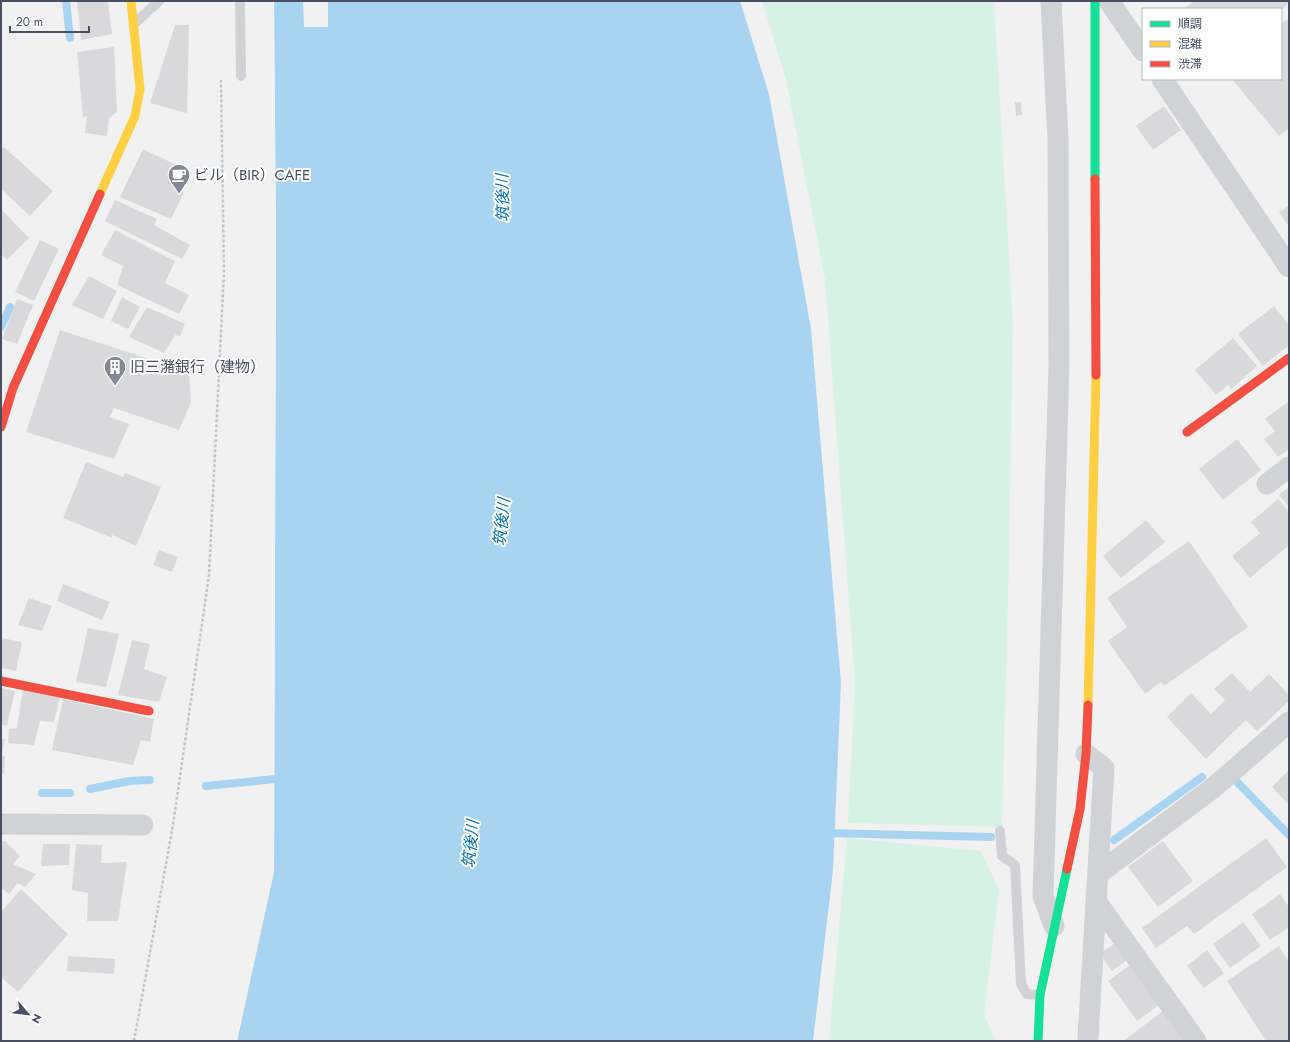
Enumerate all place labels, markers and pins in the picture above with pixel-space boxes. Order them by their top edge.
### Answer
cafe icon: ビル（BIR）CAFE [166,162,192,195]
place label: ビル（BIR）CAFE [194,164,310,186]
building icon: 旧三潴銀行（建物） [102,354,128,387]
place label: 旧三潴銀行（建物） [130,356,265,378]

